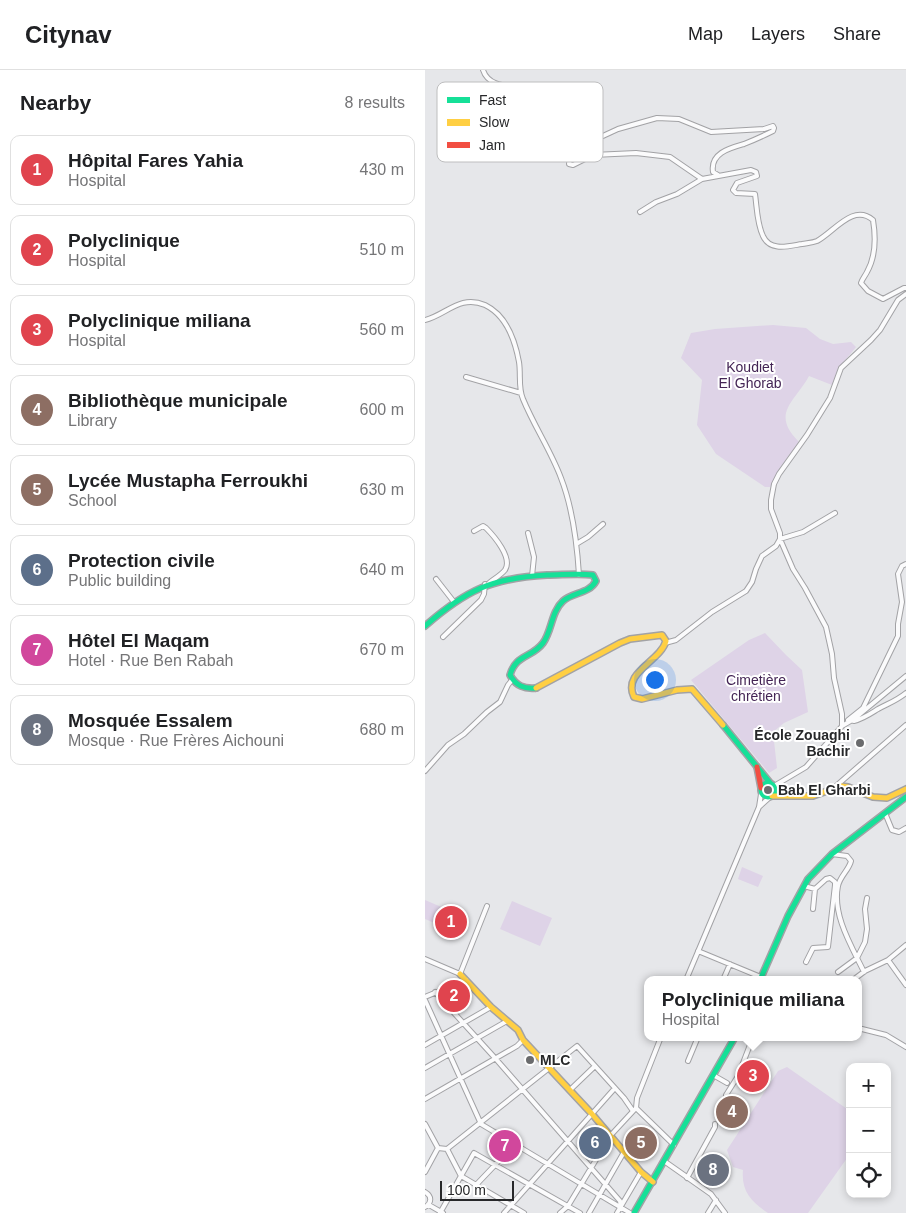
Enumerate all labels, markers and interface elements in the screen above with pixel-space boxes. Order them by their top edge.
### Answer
text: Citynav [25,21,112,48]
text: Map [688,24,723,44]
text: Layers [751,24,805,44]
text: Share [833,24,881,44]
legend [437,82,603,162]
text: Nearby [20,91,91,114]
text: Fast [479,92,506,108]
text: 8 results [345,94,405,111]
text: Slow [479,114,510,130]
text: Jam [479,137,505,153]
text: Hôpital Fares Yahia [68,150,243,171]
text: 1 [33,161,41,178]
text: 430 m [360,161,404,178]
text: Hospital [68,172,126,189]
text: Polyclinique [68,230,180,251]
text: 2 [33,241,41,258]
text: 510 m [360,241,404,258]
text: Hospital [68,252,126,269]
text: Polyclinique miliana [68,310,251,331]
text: 3 [33,321,41,338]
text: 560 m [360,321,404,338]
text: Hospital [68,332,126,349]
park label: Koudiet El Ghorab [718,359,782,391]
text: Bibliothèque municipale [68,390,288,411]
text: 4 [33,401,41,418]
text: 600 m [360,401,404,418]
text: Library [68,412,117,429]
text: Lycée Mustapha Ferroukhi [68,470,308,491]
text: 5 [33,481,41,498]
text: 630 m [360,481,404,498]
text: School [68,492,117,509]
text: Protection civile [68,550,215,571]
text: 6 [33,561,41,578]
text: 640 m [360,561,404,578]
text: Public building [68,572,171,589]
text: Hôtel El Maqam [68,630,209,651]
text: 7 [33,641,41,658]
text: 670 m [360,641,404,658]
text: Hotel · Rue Ben Rabah [68,652,233,669]
your location [642,667,668,693]
park label: Cimetière chrétien [726,672,786,704]
text: Mosquée Essalem [68,710,233,731]
text: 8 [33,721,41,738]
text: 680 m [360,721,404,738]
place label: École Zouaghi Bachir [754,727,851,759]
text: Mosque · Rue Frères Aichouni [68,732,284,749]
marker: École Zouaghi Bachir [854,737,866,749]
place label: Bab El Gharbi [778,782,871,798]
marker: Bab El Gharbi [762,784,774,796]
pin: 1 [435,903,467,941]
popup [644,976,862,1041]
pin: 2 [438,977,470,1015]
text: Polyclinique miliana [662,989,844,1010]
text: Hospital [662,1011,719,1028]
place label: MLC [540,1052,570,1068]
marker: MLC [524,1054,536,1066]
pin: 3 [737,1057,769,1095]
map controls [846,1063,891,1198]
button: + [846,1063,891,1108]
pin: 4 [716,1093,748,1131]
button: − [846,1108,891,1153]
pin: 6 [579,1124,611,1162]
pin: 5 [625,1124,657,1162]
pin: 7 [489,1127,521,1165]
pin: 8 [697,1151,729,1189]
button: locate [846,1153,891,1198]
scale bar [440,1178,514,1201]
text: 100 m [447,1182,486,1198]

